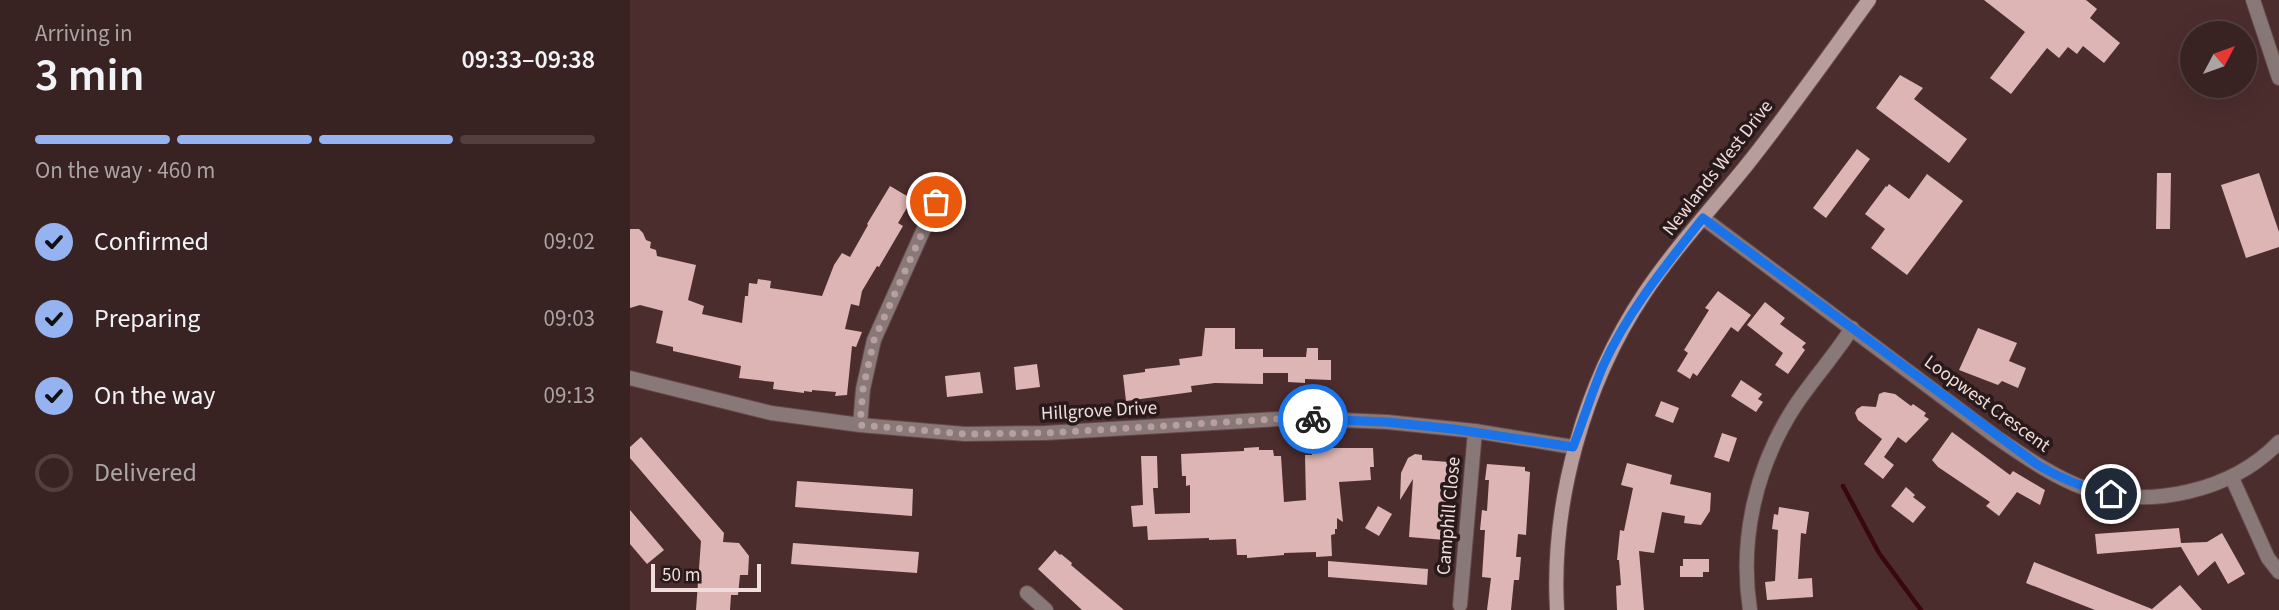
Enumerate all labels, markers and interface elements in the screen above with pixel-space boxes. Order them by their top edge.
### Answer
text: Arriving in [35,17,133,50]
north arrow [2180,21,2258,98]
map controls [2180,21,2257,98]
text: 09:33–09:38 [462,41,595,78]
text: 3 min [35,43,144,108]
street label: Newlands West Drive [1656,94,1780,242]
text: On the way · 460 m [35,154,215,187]
pin [906,172,966,232]
icon: bag [917,183,955,221]
icon: check [35,223,73,261]
text: Confirmed [94,223,209,260]
text: 09:02 [544,225,595,258]
icon: check [35,300,73,338]
text: Preparing [94,300,200,337]
text: 09:03 [544,302,595,335]
street label: Loopwest Crescent [1918,349,2056,459]
icon: check [35,377,73,415]
text: On the way [94,377,215,414]
text: 09:13 [544,379,595,412]
courier [1278,384,1348,454]
street label: Hillgrove Drive [1040,394,1158,428]
icon: bike [1294,400,1332,438]
text: Delivered [94,454,197,491]
street label: Camphill Close [1430,456,1468,576]
pin [2081,464,2141,524]
icon: home [2092,475,2130,513]
scale bar [651,561,761,593]
text: 50 m [662,562,700,589]

